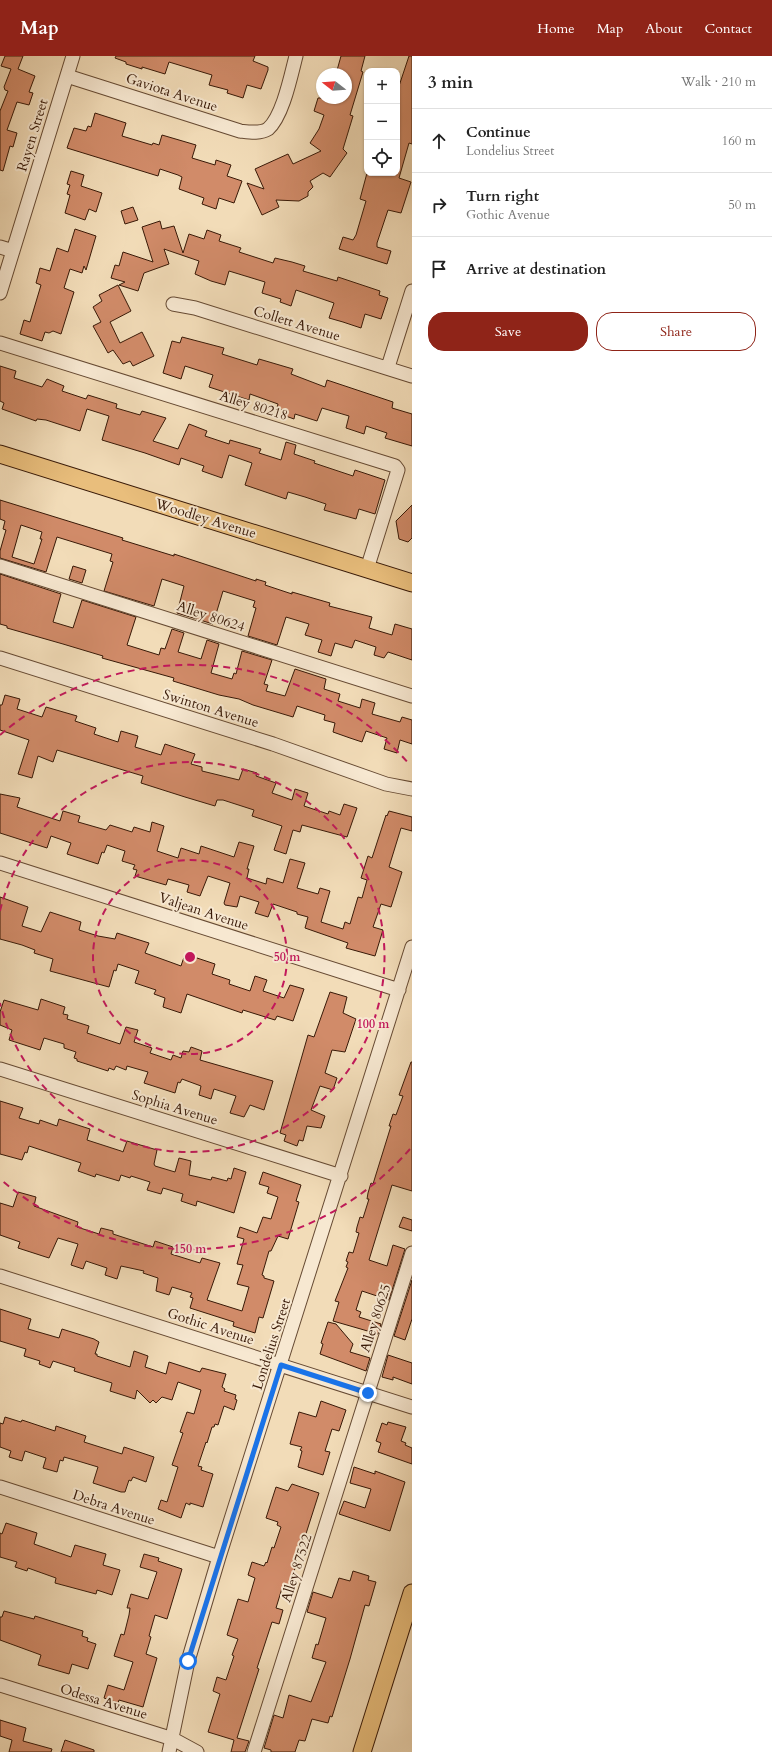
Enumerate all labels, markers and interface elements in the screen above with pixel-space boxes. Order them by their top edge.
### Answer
text: Map [20,15,59,41]
text: Home [537,19,575,38]
text: Map [597,19,623,38]
text: About [645,19,682,38]
text: Contact [704,19,752,38]
north arrow [316,68,352,104]
map controls [364,68,400,176]
button: + [364,68,400,104]
street label: Gaviota Avenue [124,69,220,116]
text: 3 min [428,71,473,94]
text: Walk · 210 m [681,73,756,91]
street label: Rayen Street [12,96,53,174]
button: − [364,104,400,140]
text: Continue [466,122,531,142]
icon: ahead [428,130,450,152]
text: 160 m [722,132,756,150]
button: locate [364,140,400,176]
text: Londelius Street [466,142,554,160]
text: Turn right [466,186,539,206]
icon: right [428,194,450,216]
text: 50 m [728,196,756,214]
text: Gothic Avenue [466,206,550,224]
icon: arrive [428,258,450,280]
text: Arrive at destination [466,259,606,279]
street label: Collett Avenue [251,301,343,346]
button: Save [428,312,588,351]
button: Share [596,312,756,351]
street label: Alley 80218 [217,386,290,425]
street label: Woodley Avenue [152,494,259,543]
street label: Alley 80624 [174,597,247,636]
street label: Swinton Avenue [161,685,261,732]
street label: Valjean Avenue [157,888,251,935]
text: 50 m [274,949,301,965]
centre of rings [183,950,197,964]
text: 100 m [357,1016,390,1032]
street label: Sophia Avenue [130,1085,220,1130]
text: 150 m [174,1241,207,1257]
street label: Alley 80625 [356,1282,395,1355]
street label: Londelius Street [248,1295,295,1392]
street label: Gothic Avenue [165,1303,257,1349]
route end [359,1384,377,1402]
street label: Debra Avenue [70,1485,157,1530]
street label: Alley 87522 [277,1532,316,1605]
route start [179,1652,197,1670]
street label: Odessa Avenue [58,1679,150,1724]

